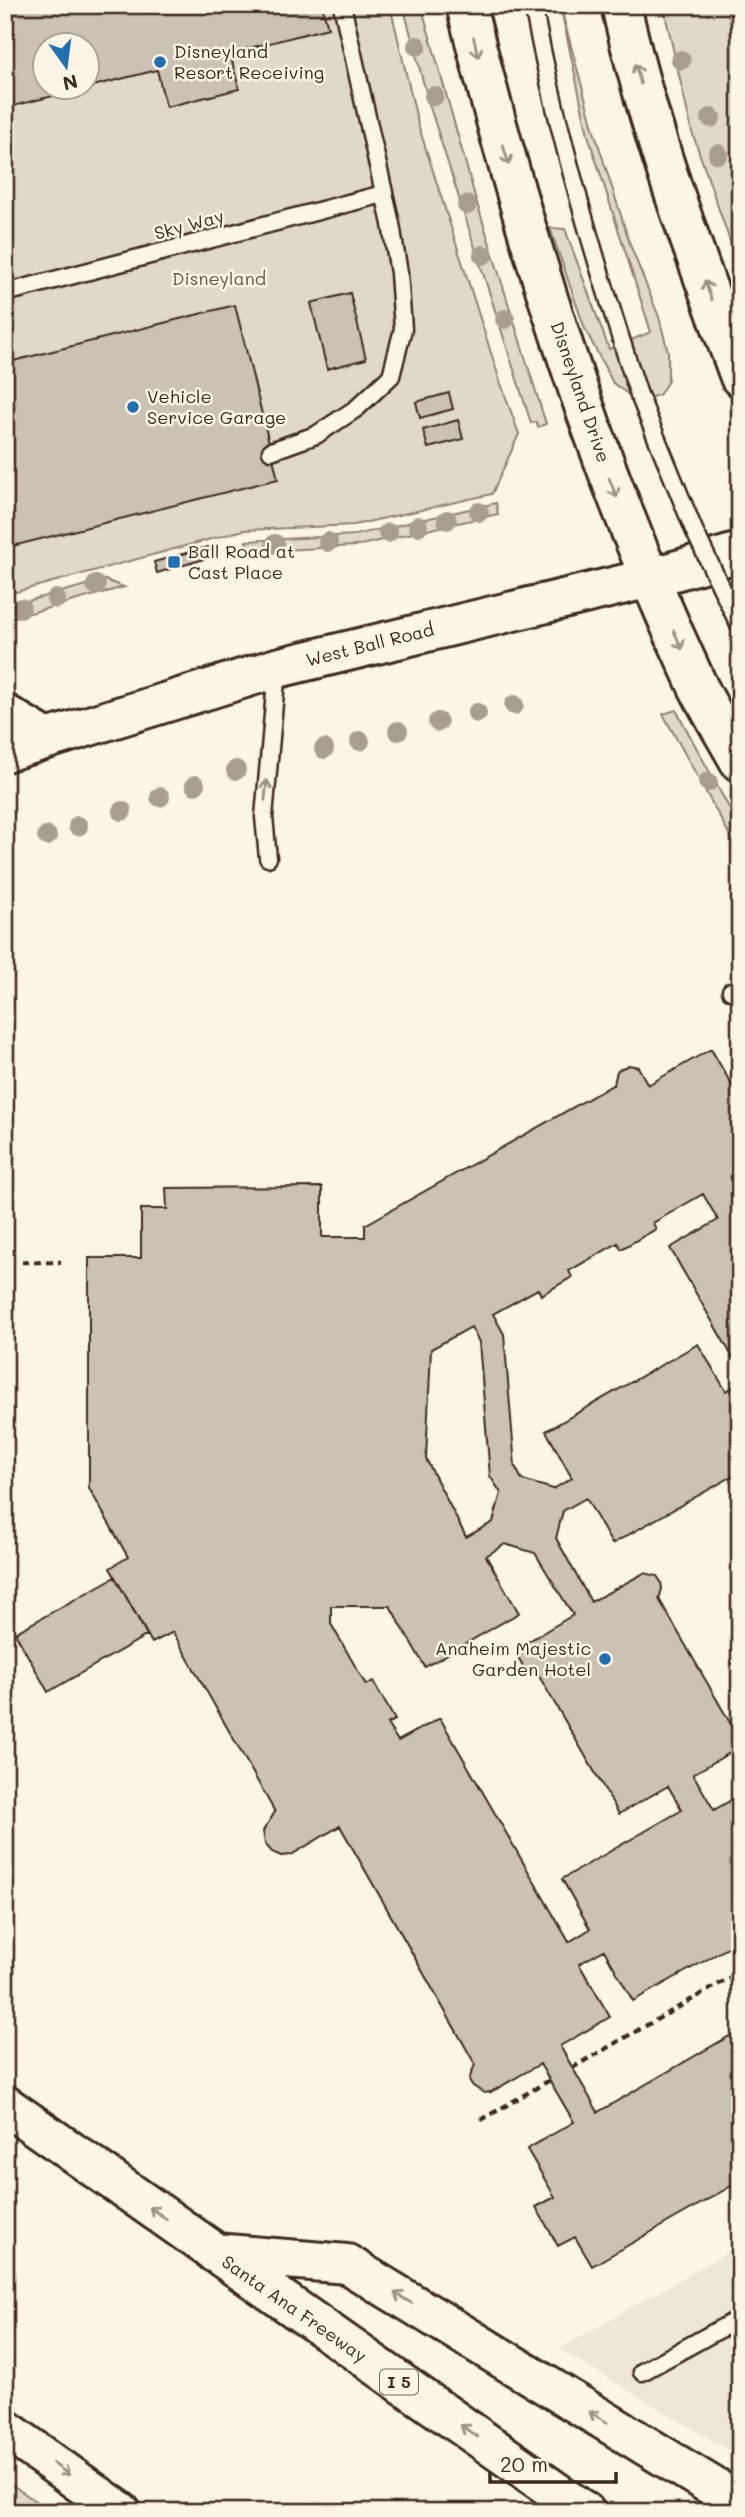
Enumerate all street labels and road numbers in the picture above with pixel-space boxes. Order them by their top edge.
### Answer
street label: Sky Way [151,203,226,245]
street label: Disneyland Drive [546,318,616,465]
street label: West Ball Road [303,616,436,672]
street label: Santa Ana Freeway [217,2249,372,2367]
road number: I 5 [380,2370,418,2394]

